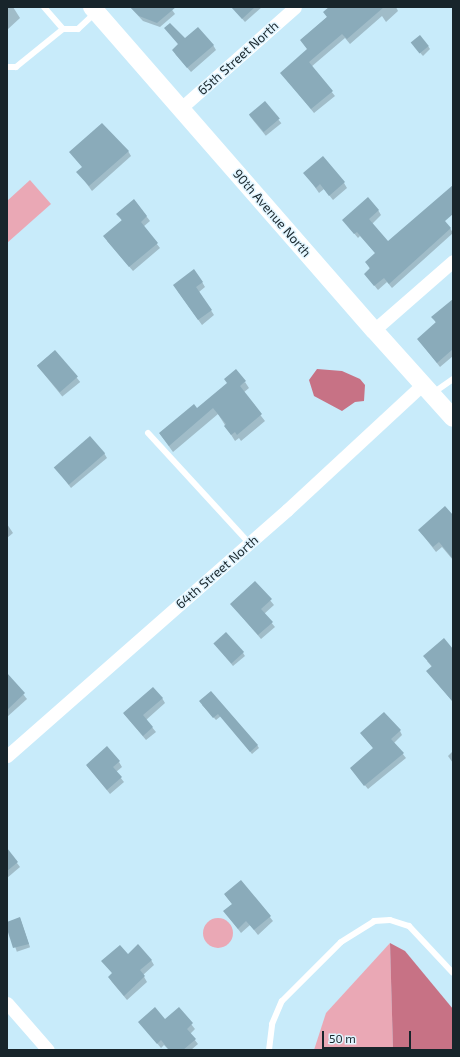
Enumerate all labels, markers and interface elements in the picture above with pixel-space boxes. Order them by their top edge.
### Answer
street label: 65th Street North [194,18,282,98]
street label: 90th Avenue North [230,166,314,260]
street label: 64th Street North [173,532,261,612]
scale bar [324,1023,413,1049]
text: 50 m [329,1031,356,1045]

